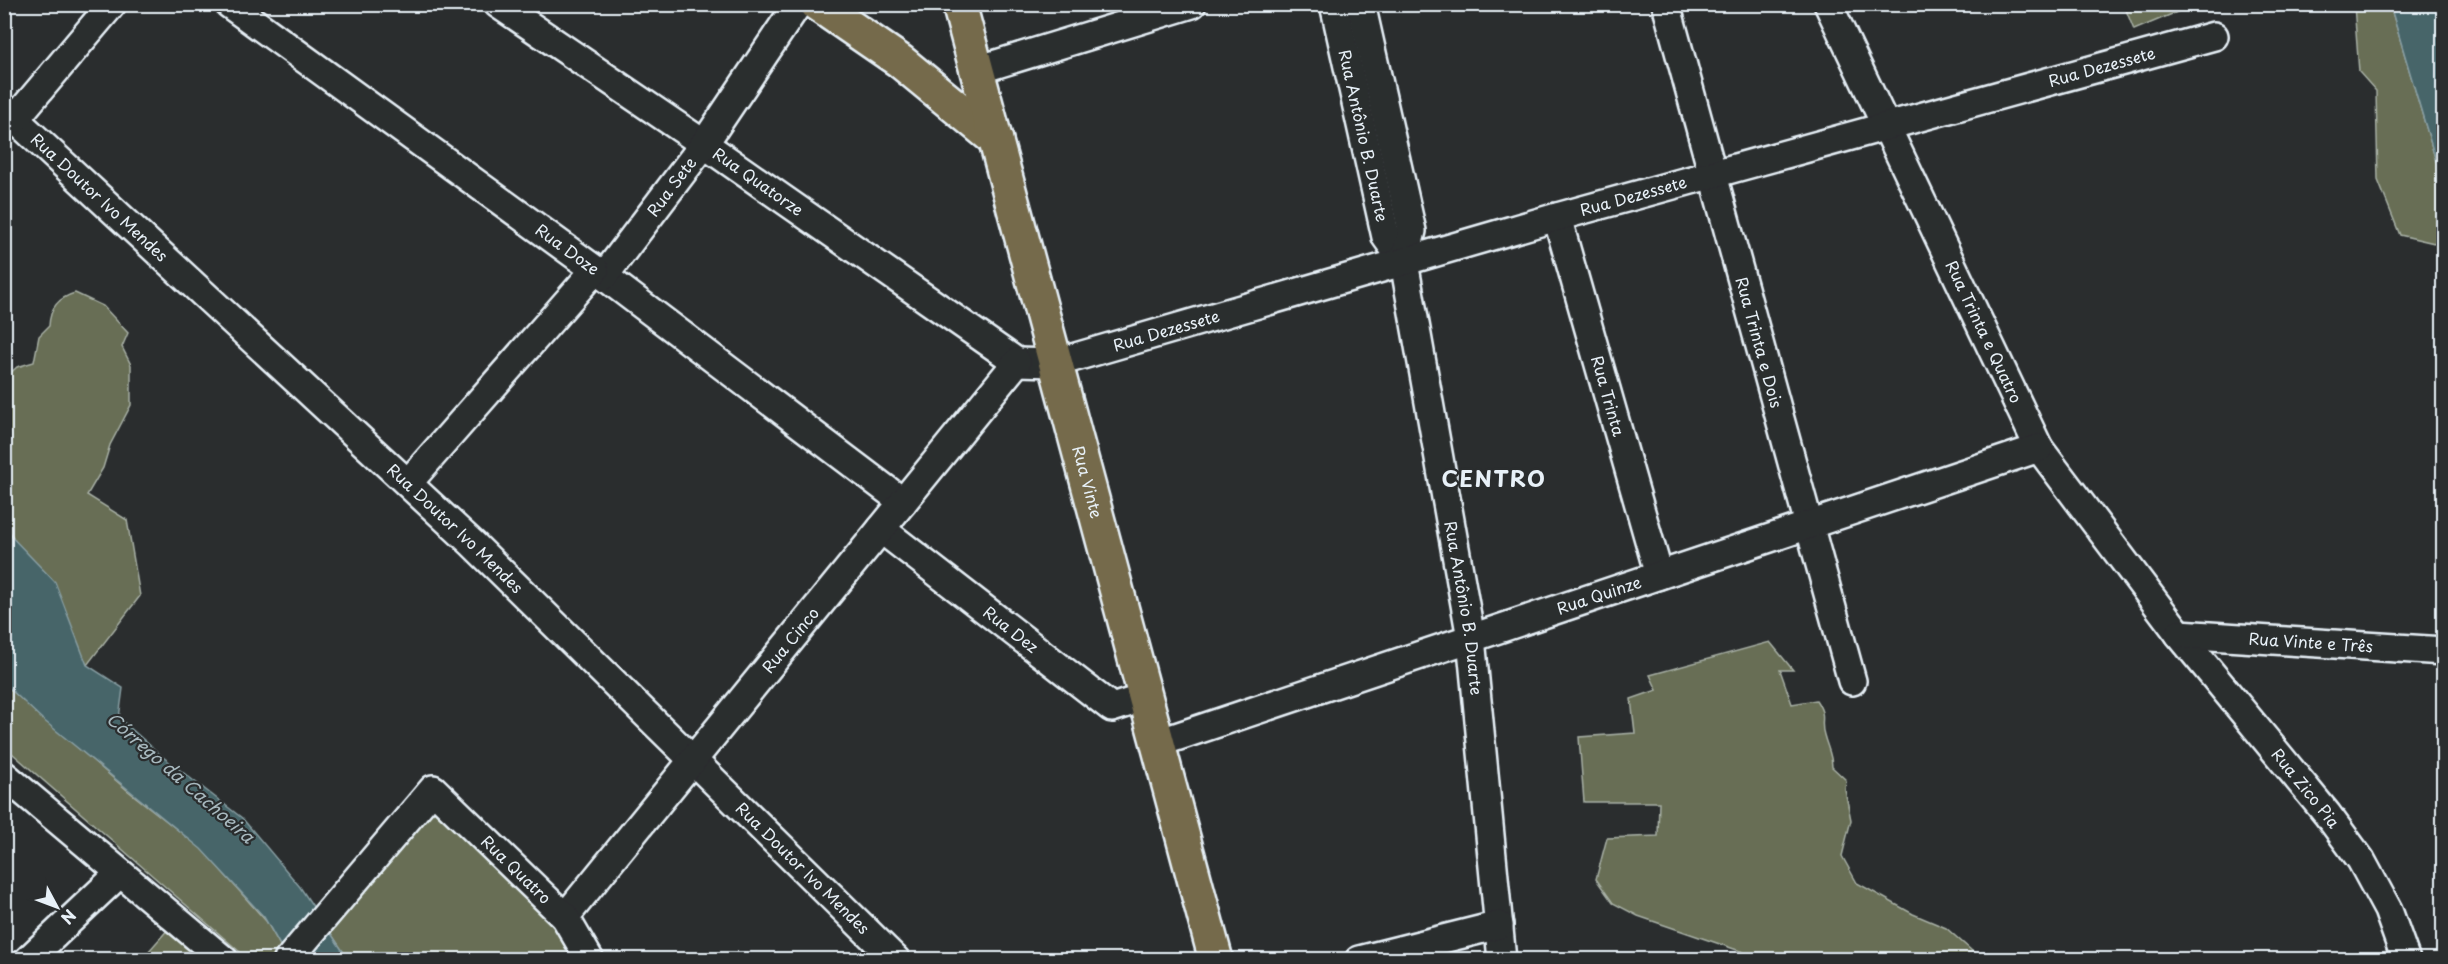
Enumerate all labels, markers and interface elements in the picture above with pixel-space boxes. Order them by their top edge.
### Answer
street label: Rua Dezessete [2045,40,2158,92]
street label: Rua Antônio B. Duarte [1334,47,1395,224]
street label: Rua Doutor Ivo Mendes [26,127,174,266]
street label: Rua Quatorze [708,141,809,221]
street label: Rua Sete [640,151,702,221]
street label: Rua Dezessete [1577,169,1690,221]
street label: Rua Doze [531,217,605,280]
street label: Rua Trinta e Quatro [1941,256,2029,407]
street label: Rua Trinta e Dois [1730,274,1789,410]
street label: Rua Dezessete [1110,303,1222,357]
street label: Rua Trinta [1586,352,1632,439]
street label: Rua Vinte [1067,443,1110,521]
street label: Rua Doutor Ivo Mendes [382,457,529,598]
district label: CENTRO [1442,461,1546,494]
street label: Rua Antônio B. Duarte [1439,519,1489,696]
street label: Rua Quinze [1553,569,1644,620]
street label: Rua Dez [979,600,1044,658]
street label: Rua Cinco [755,601,824,678]
street label: Rua Vinte e Três [2248,625,2374,657]
water label: Córrego da Cachoeira [101,705,261,849]
street label: Rua Zico Pia [2267,743,2346,833]
street label: Rua Doutor Ivo Mendes [731,796,876,939]
street label: Rua Quatro [476,829,557,909]
north arrow [27,877,87,937]
text: N [56,905,82,930]

